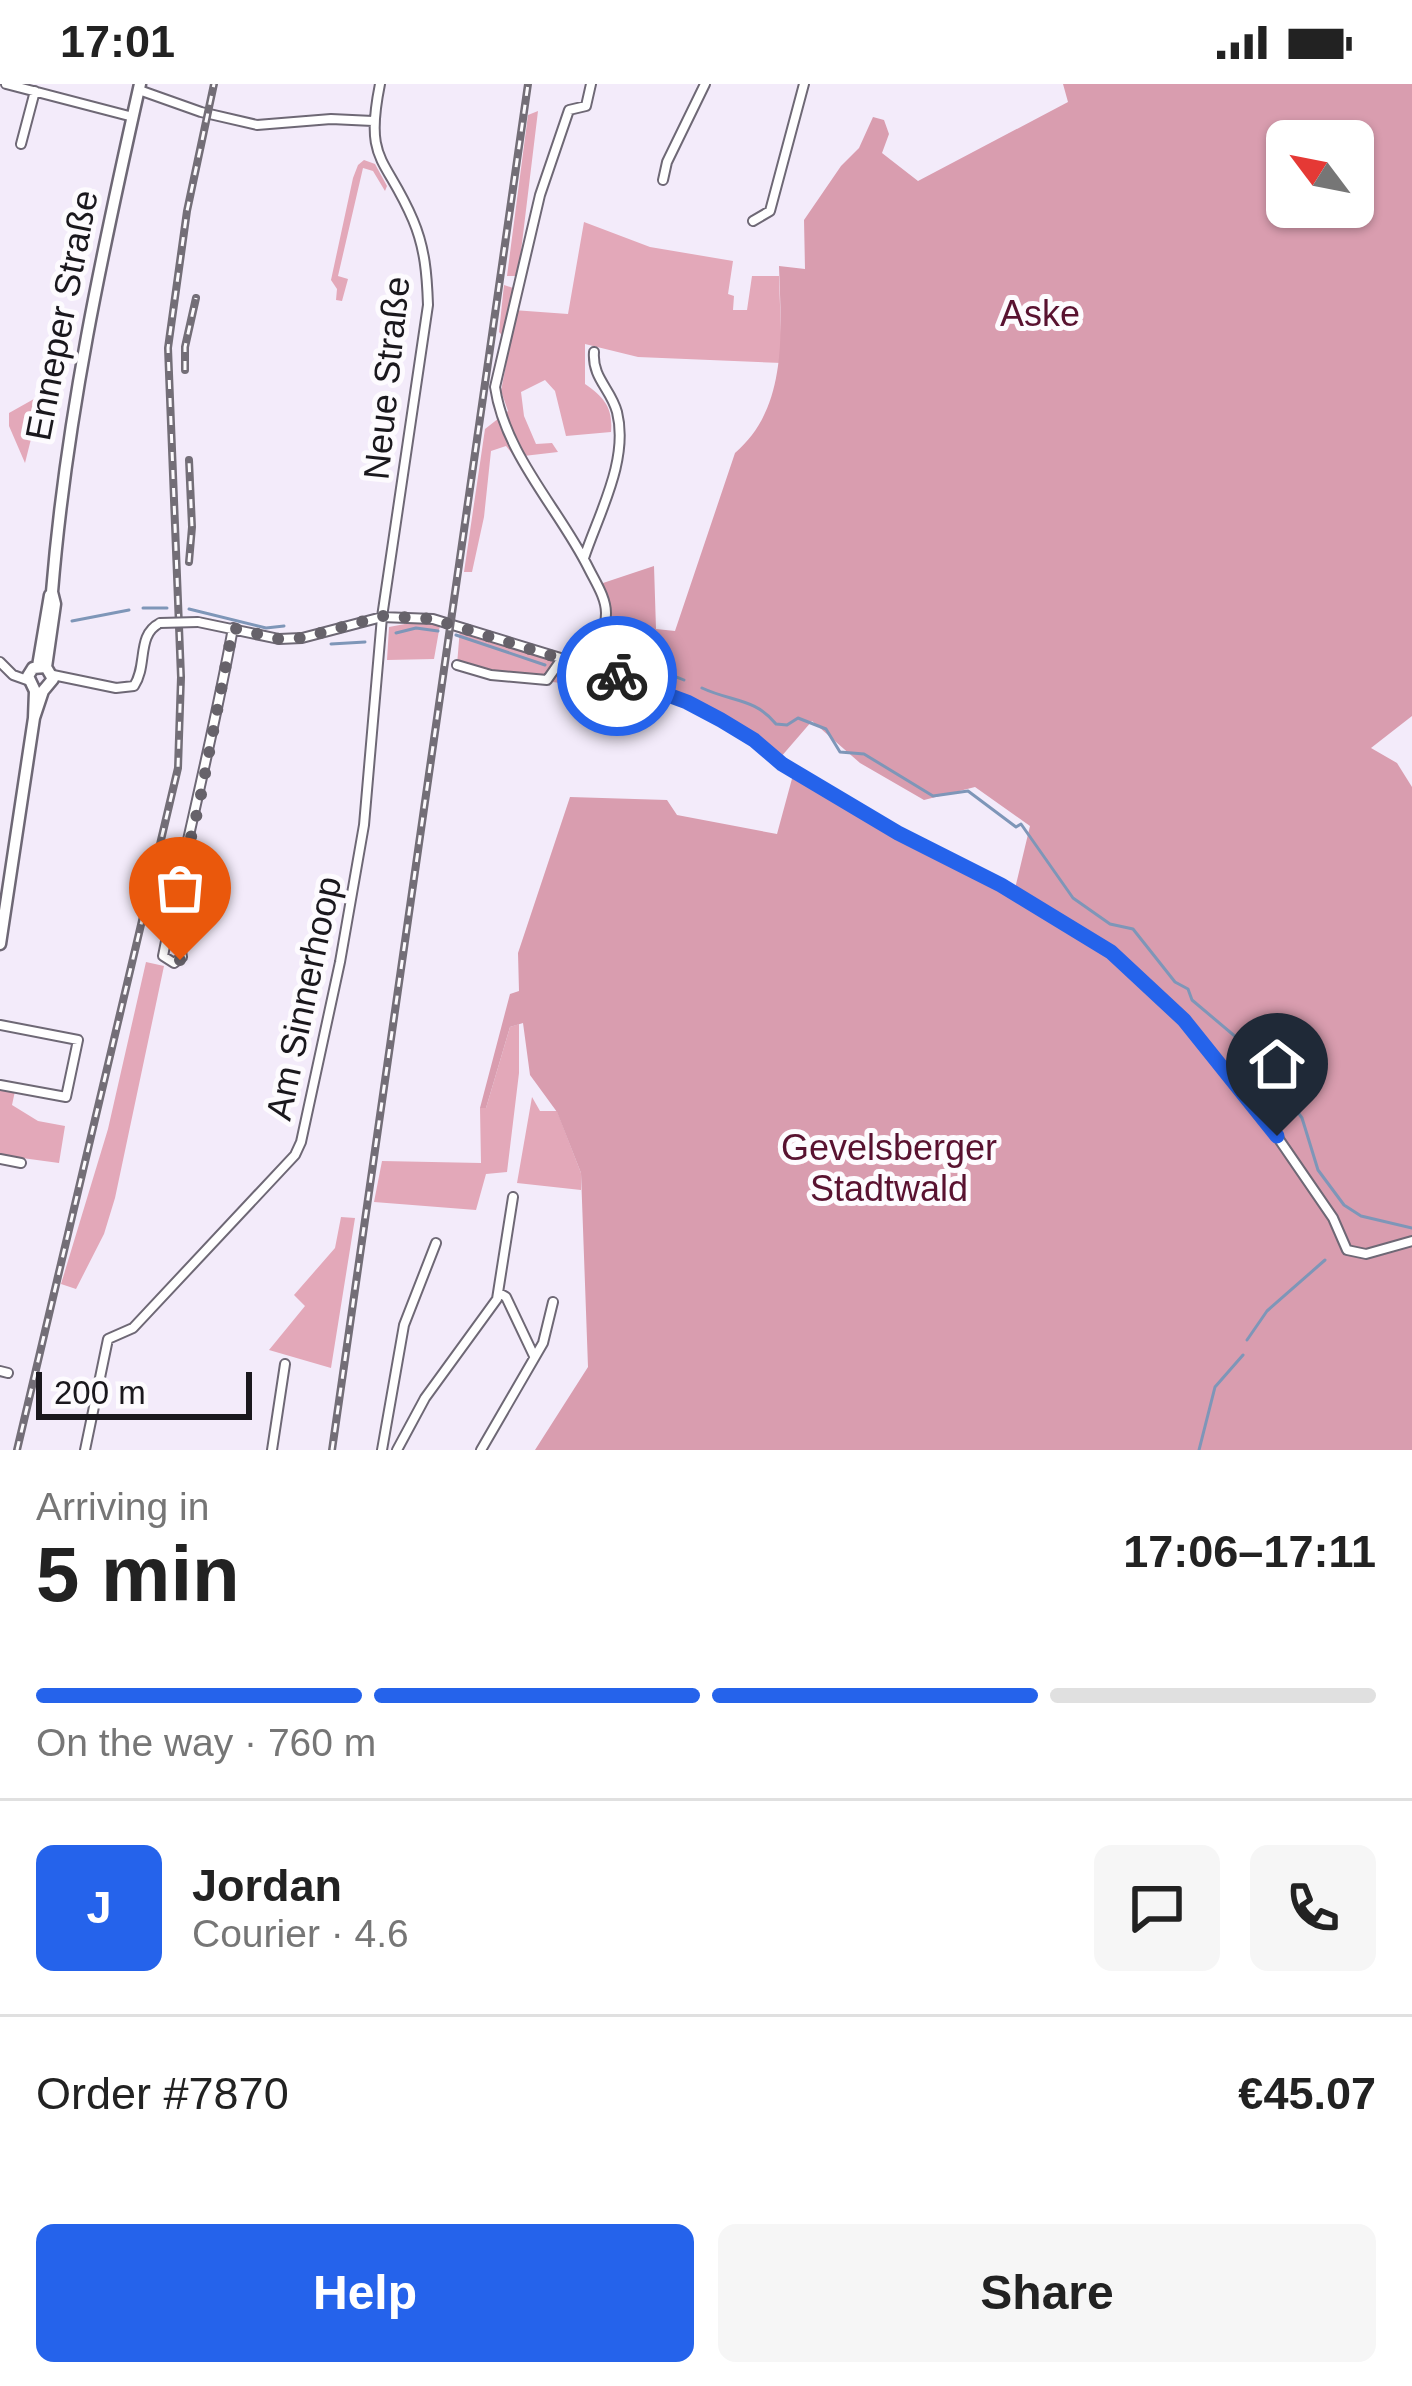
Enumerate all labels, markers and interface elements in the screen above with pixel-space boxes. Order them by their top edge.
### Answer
text: 17:01 [60,16,175,67]
north arrow [1266,120,1374,228]
map controls [1266,120,1374,228]
street label: Enneper Straße [17,186,106,444]
street label: Neue Straße [355,274,418,482]
park label: Aske [1000,293,1080,334]
courier [557,616,677,736]
icon: bike [584,643,650,709]
pin [129,837,231,960]
icon: bag [147,855,213,921]
street label: Am Sinnerhoop [258,872,349,1124]
pin [1226,1013,1328,1136]
icon: home [1244,1031,1310,1097]
park label: Gevelsberger Stadtwald [781,1127,997,1209]
scale bar [36,1366,252,1419]
text: 200 m [54,1374,146,1411]
text: Arriving in [36,1485,209,1528]
text: 17:06–17:11 [1123,1526,1376,1577]
text: 5 min [36,1530,240,1618]
text: On the way · 760 m [36,1721,376,1764]
button: chat [1094,1845,1220,1971]
button: phone [1250,1845,1376,1971]
text: Jordan [192,1860,342,1911]
text: J [86,1882,112,1933]
text: Courier · 4.6 [192,1912,409,1955]
text: Order #7870 [36,2068,289,2119]
text: €45.07 [1238,2068,1376,2119]
button: Help [36,2224,694,2362]
button: Share [718,2224,1376,2362]

